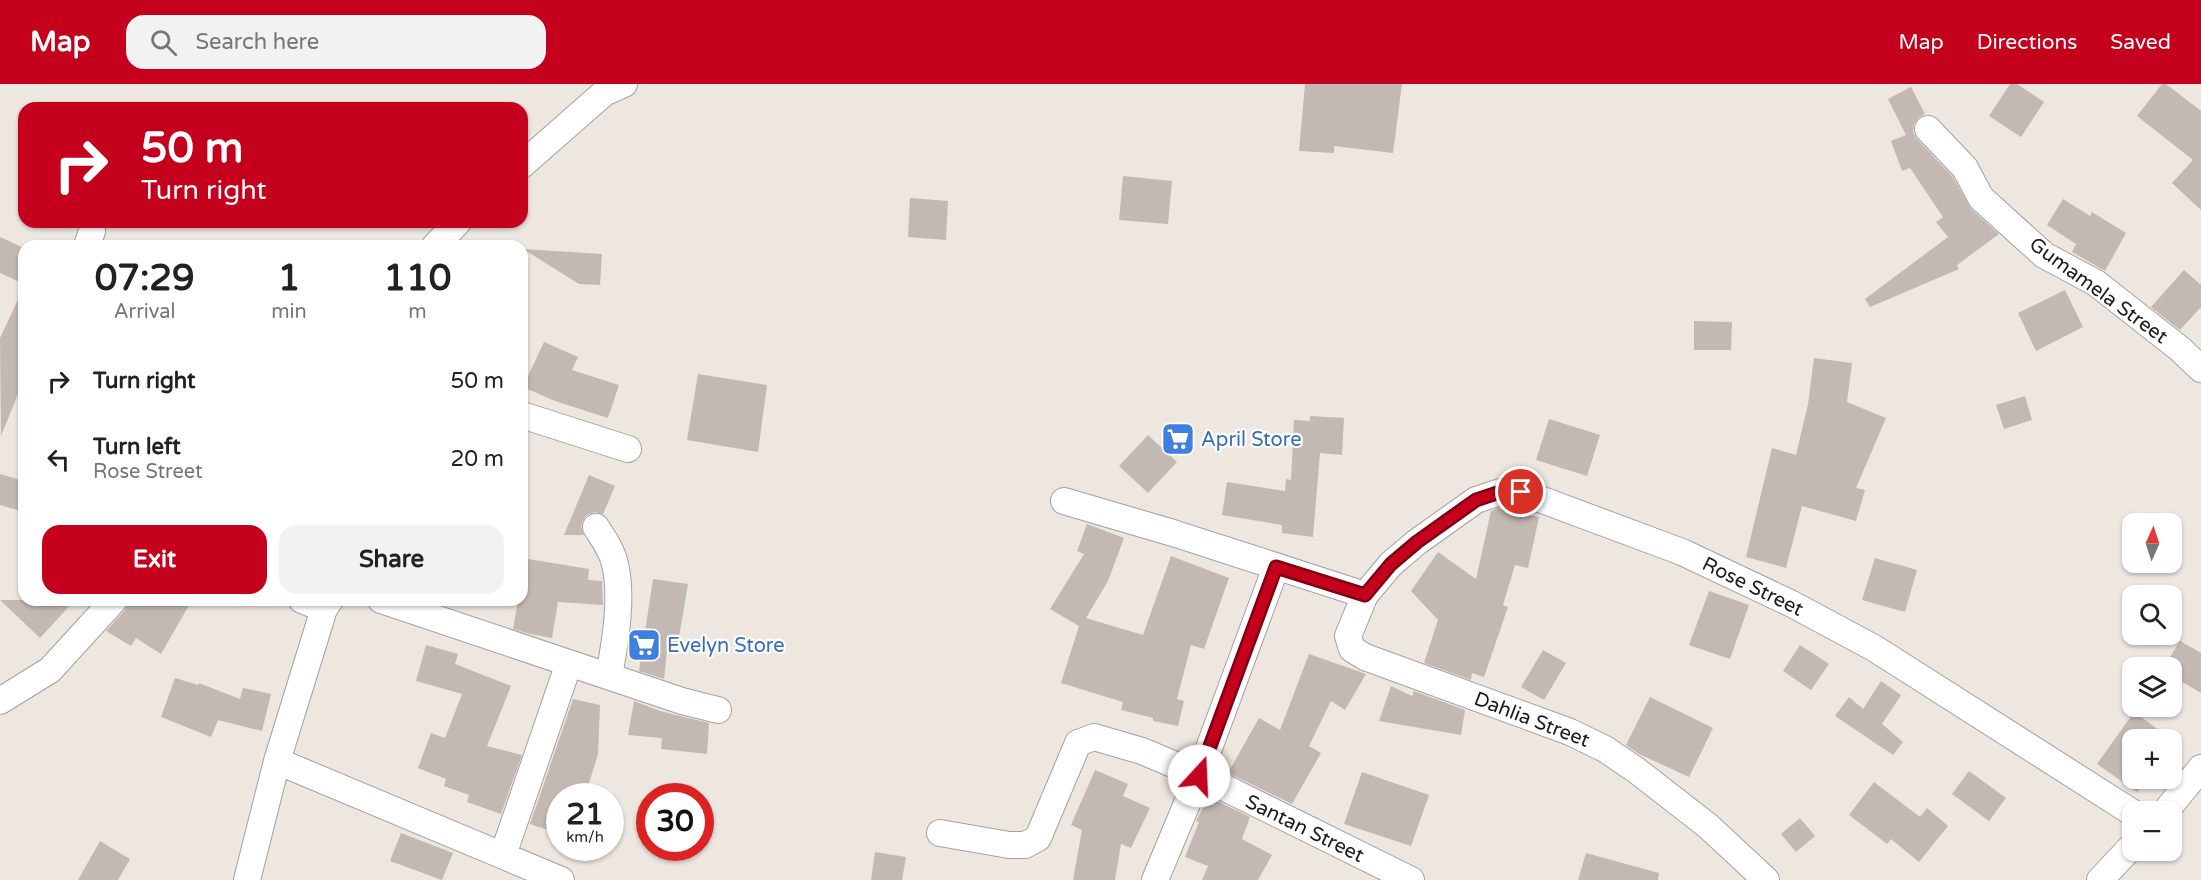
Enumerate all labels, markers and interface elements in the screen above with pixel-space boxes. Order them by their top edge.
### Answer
search box [126,15,546,69]
text: Map [30,25,90,59]
icon: search [147,26,180,59]
text: Search here [195,29,319,55]
text: Map [1898,30,1944,55]
text: Directions [1977,30,2077,55]
text: Saved [2110,30,2171,55]
text: 50 m [141,123,243,174]
icon: right [42,126,120,204]
text: Turn right [141,174,267,207]
street label: Gumamela Street [2025,233,2173,349]
text: 07:29 [95,257,195,300]
text: 1 [278,257,300,300]
text: 110 [383,257,451,300]
text: Arrival [114,300,176,324]
text: min [271,300,307,324]
text: m [408,300,427,324]
icon: right [42,365,75,398]
text: Turn right [93,368,195,394]
text: 50 m [450,368,504,394]
supermarket icon: April Store [1160,421,1196,457]
place label: April Store [1201,428,1301,452]
text: Turn left [93,434,181,460]
icon: left [42,443,75,476]
text: 20 m [450,446,504,472]
text: Rose Street [93,460,203,484]
pin [1495,466,1546,517]
icon: arrive [1504,475,1537,508]
north arrow [2122,513,2182,573]
map controls [2122,513,2182,861]
button: Exit [42,525,267,594]
button: Share [279,525,504,594]
street label: Rose Street [1698,552,1807,622]
button: search [2122,585,2182,645]
supermarket icon: Evelyn Store [626,627,662,663]
place label: Evelyn Store [667,634,785,658]
button: layers [2122,657,2182,717]
street label: Dahlia Street [1470,687,1593,753]
button: + [2122,729,2182,789]
position arrow [1167,744,1231,808]
speed limit sign: 30 [636,783,714,861]
street label: Santan Street [1241,790,1368,868]
text: 21 [566,796,604,833]
button: − [2122,801,2182,861]
text: km/h [566,828,604,846]

